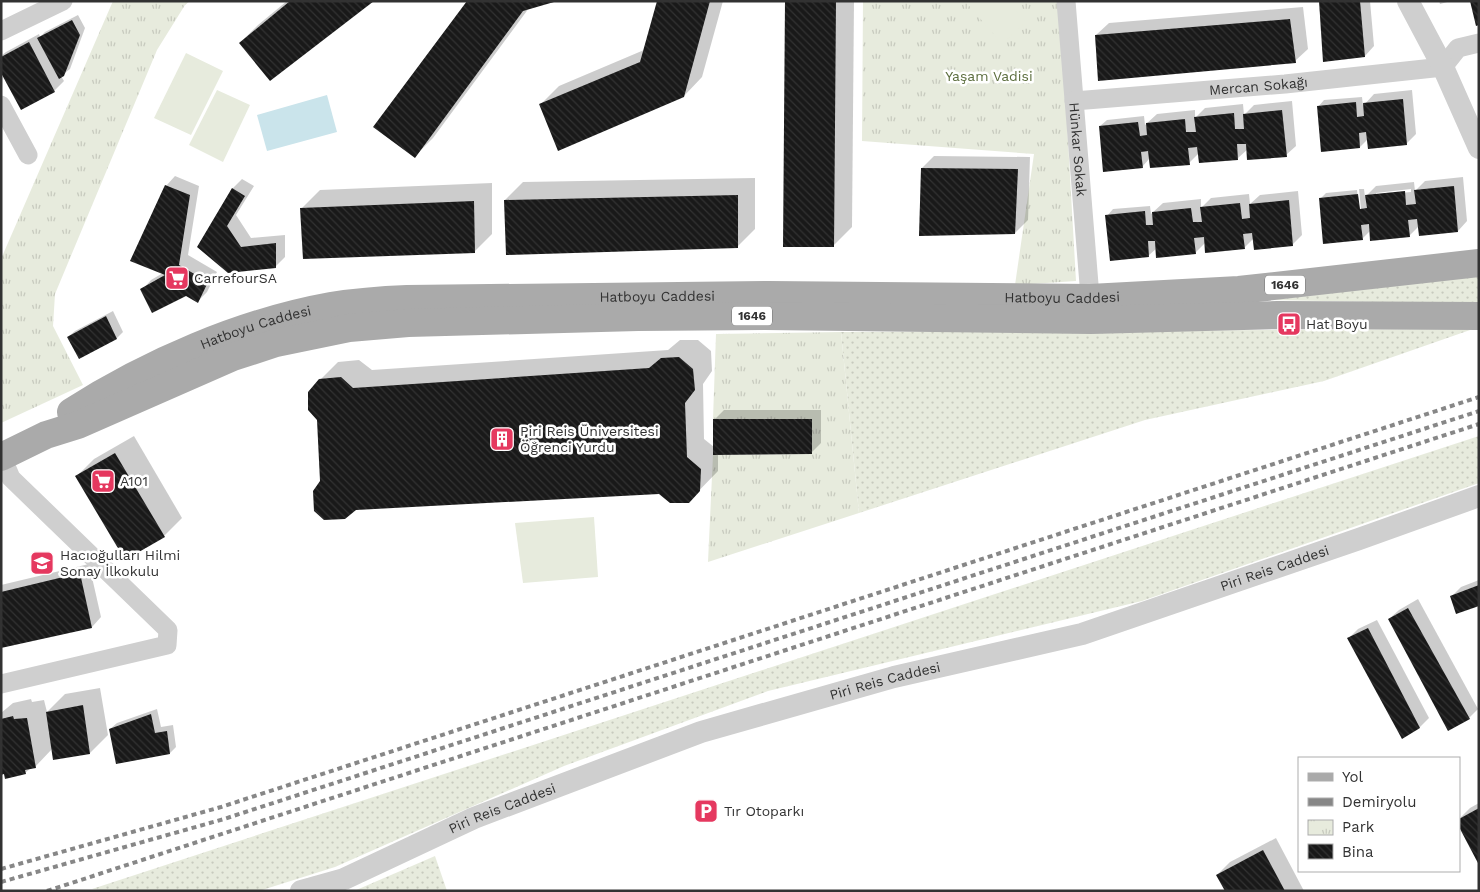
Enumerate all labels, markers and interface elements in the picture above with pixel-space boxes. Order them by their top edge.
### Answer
park label: Yaşam Vadisi [945,68,1033,84]
street label: Mercan Sokağı [1208,74,1309,98]
street label: Hünkar Sokak [1066,102,1090,197]
supermarket icon: CarrefourSA [164,265,190,291]
place label: CarrefourSA [194,270,277,286]
road number: 1646 [1265,276,1305,294]
street label: Hatboyu Caddesi [599,288,715,305]
street label: Hatboyu Caddesi [1004,288,1120,306]
street label: Hatboyu Caddesi [198,302,313,352]
road number: 1646 [732,306,772,326]
bus stop icon: Hat Boyu [1276,311,1302,337]
place label: Hat Boyu [1306,316,1368,332]
place label: Piri Reis Üniversitesi Öğrenci Yurdu [520,423,659,455]
building icon: Piri Reis Üniversitesi Öğrenci Yurdu [489,426,515,452]
supermarket icon: A101 [90,468,116,494]
place label: A101 [120,473,148,489]
street label: Piri Reis Caddesi [1218,542,1331,594]
place label: Hacıoğulları Hilmi Sonay İlkokulu [60,547,180,579]
school or university icon: Hacıoğulları Hilmi Sonay İlkokulu [29,550,55,576]
street label: Piri Reis Caddesi [828,659,942,703]
legend [1298,757,1460,872]
text: Yol [1342,768,1364,786]
street label: Piri Reis Caddesi [446,780,558,837]
text: Demiryolu [1342,793,1416,811]
parking icon: Tır Otoparkı [693,798,719,824]
place label: Tır Otoparkı [724,803,804,819]
text: Park [1342,818,1375,836]
text: Bina [1342,843,1374,861]

